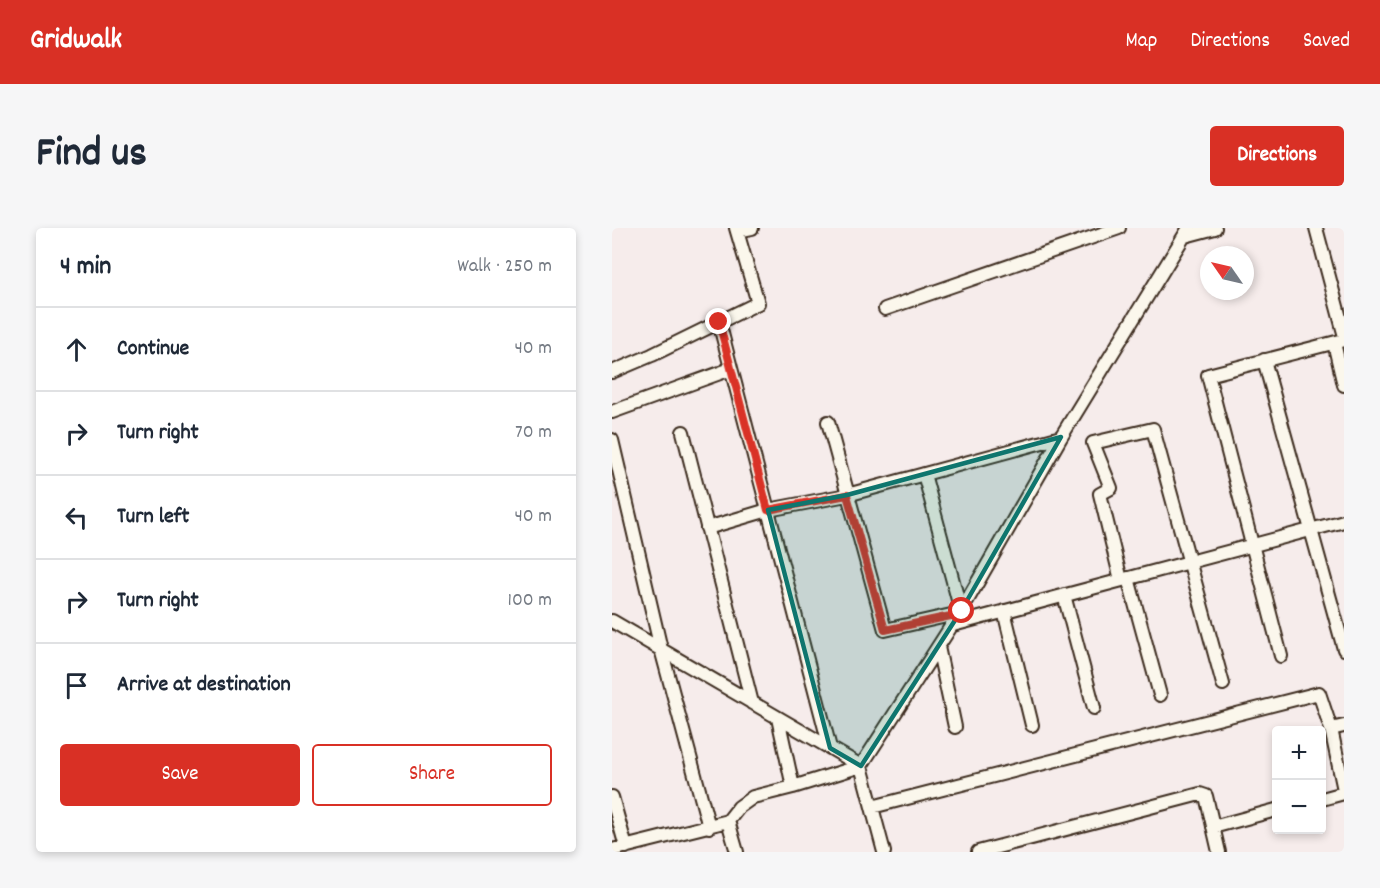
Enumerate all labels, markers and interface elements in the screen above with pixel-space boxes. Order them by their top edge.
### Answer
text: Gridwalk [30,22,122,62]
text: Map [1126,27,1157,57]
text: Directions [1190,27,1270,57]
text: Saved [1303,27,1350,57]
text: Find us [36,126,147,186]
button: Directions [1210,126,1344,186]
north arrow [1200,246,1254,300]
text: 4 min [60,249,111,286]
text: Walk · 250 m [457,253,552,281]
route end [705,308,731,334]
icon: ahead [60,333,93,366]
text: Continue [117,334,189,365]
text: 40 m [514,335,552,363]
icon: right [60,417,93,450]
text: Turn right [117,418,199,449]
text: 70 m [515,419,552,447]
icon: left [60,501,93,534]
text: Turn left [117,502,189,533]
text: 40 m [514,503,552,531]
icon: right [60,585,93,618]
text: Turn right [117,586,199,617]
text: 100 m [508,587,552,615]
route start [948,597,974,623]
icon: arrive [60,669,93,702]
text: Arrive at destination [117,670,291,701]
map controls [1272,726,1326,834]
button: + [1272,726,1326,780]
button: Save [60,744,300,806]
button: Share [312,744,552,806]
button: − [1272,780,1326,834]

